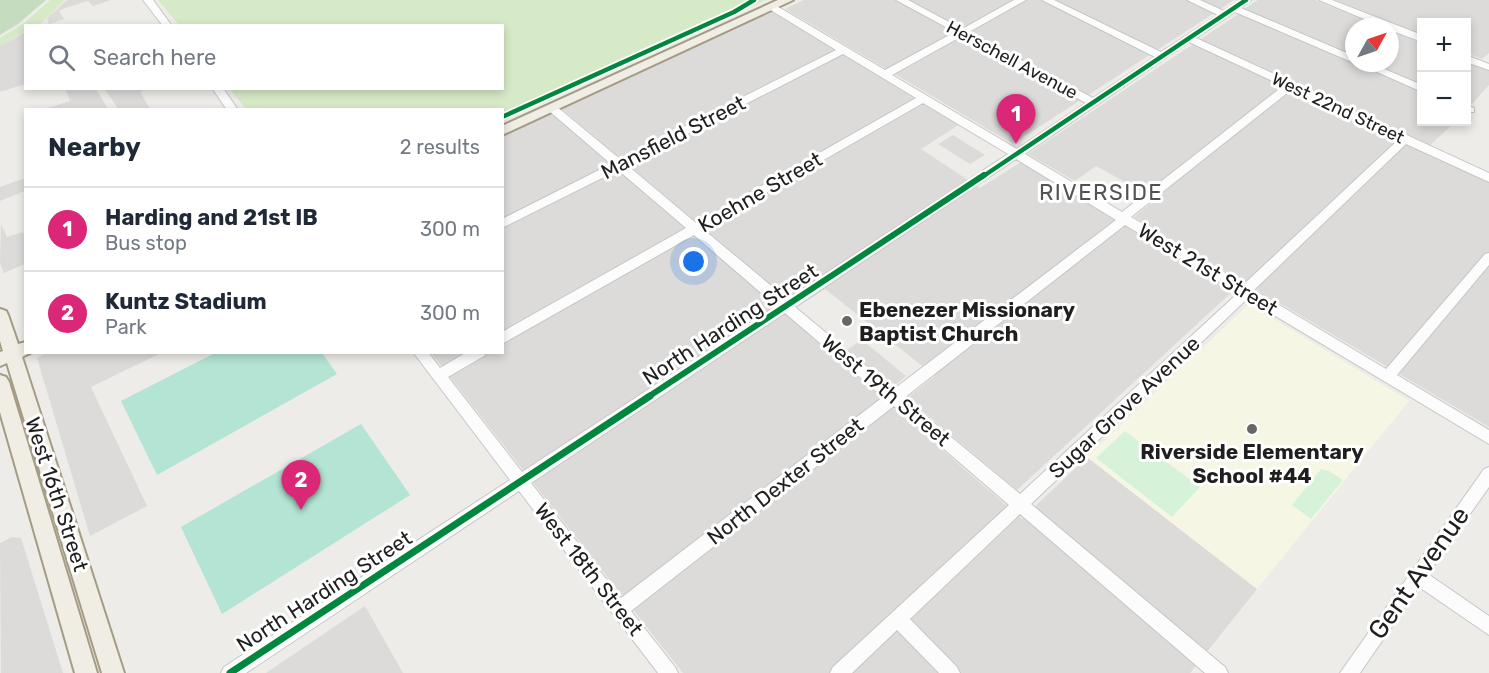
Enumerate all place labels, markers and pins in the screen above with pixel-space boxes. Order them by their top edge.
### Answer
pin: 1 [996,94,1036,144]
place label: Ebenezer Missionary Baptist Church [859,297,1076,346]
marker: Ebenezer Missionary Baptist Church [840,314,854,328]
marker: Riverside Elementary School #44 [1245,422,1259,436]
place label: Riverside Elementary School #44 [1140,439,1364,488]
pin: 2 [282,460,320,510]

